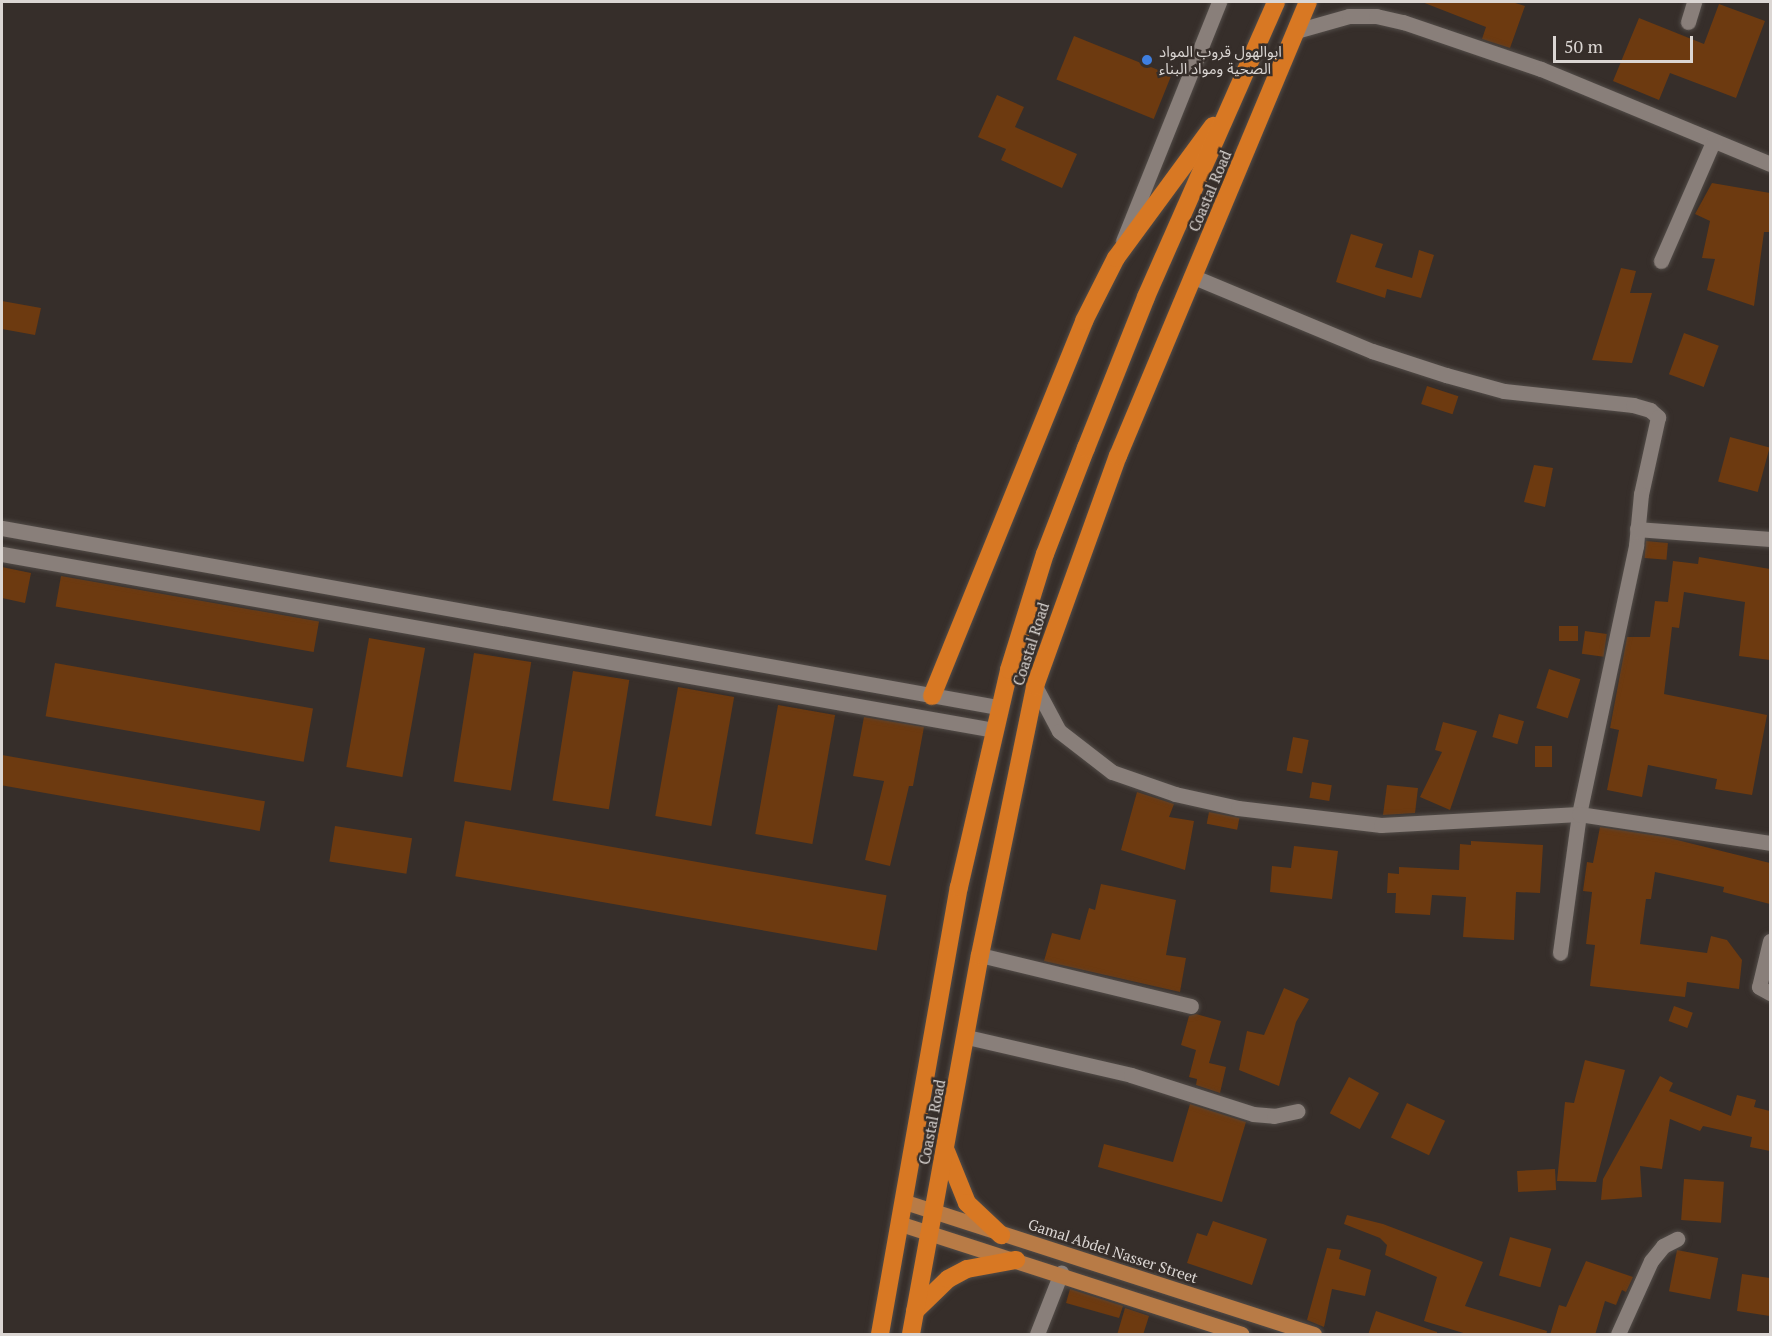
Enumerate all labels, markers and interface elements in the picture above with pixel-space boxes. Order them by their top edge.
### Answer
scale bar [1556,24,1696,62]
text: 50 m [1564,34,1603,58]
place label: ابوالهول قروب المواد الصحية ومواد البناء [1159,42,1282,77]
marker: ابوالهول قروب المواد الصحية ومواد البناء [1140,53,1154,67]
street label: Coastal Road [1185,148,1235,234]
street label: Coastal Road [1009,600,1053,688]
street label: Coastal Road [915,1078,949,1166]
street label: Gamal Abdel Nasser Street [1026,1215,1200,1287]

